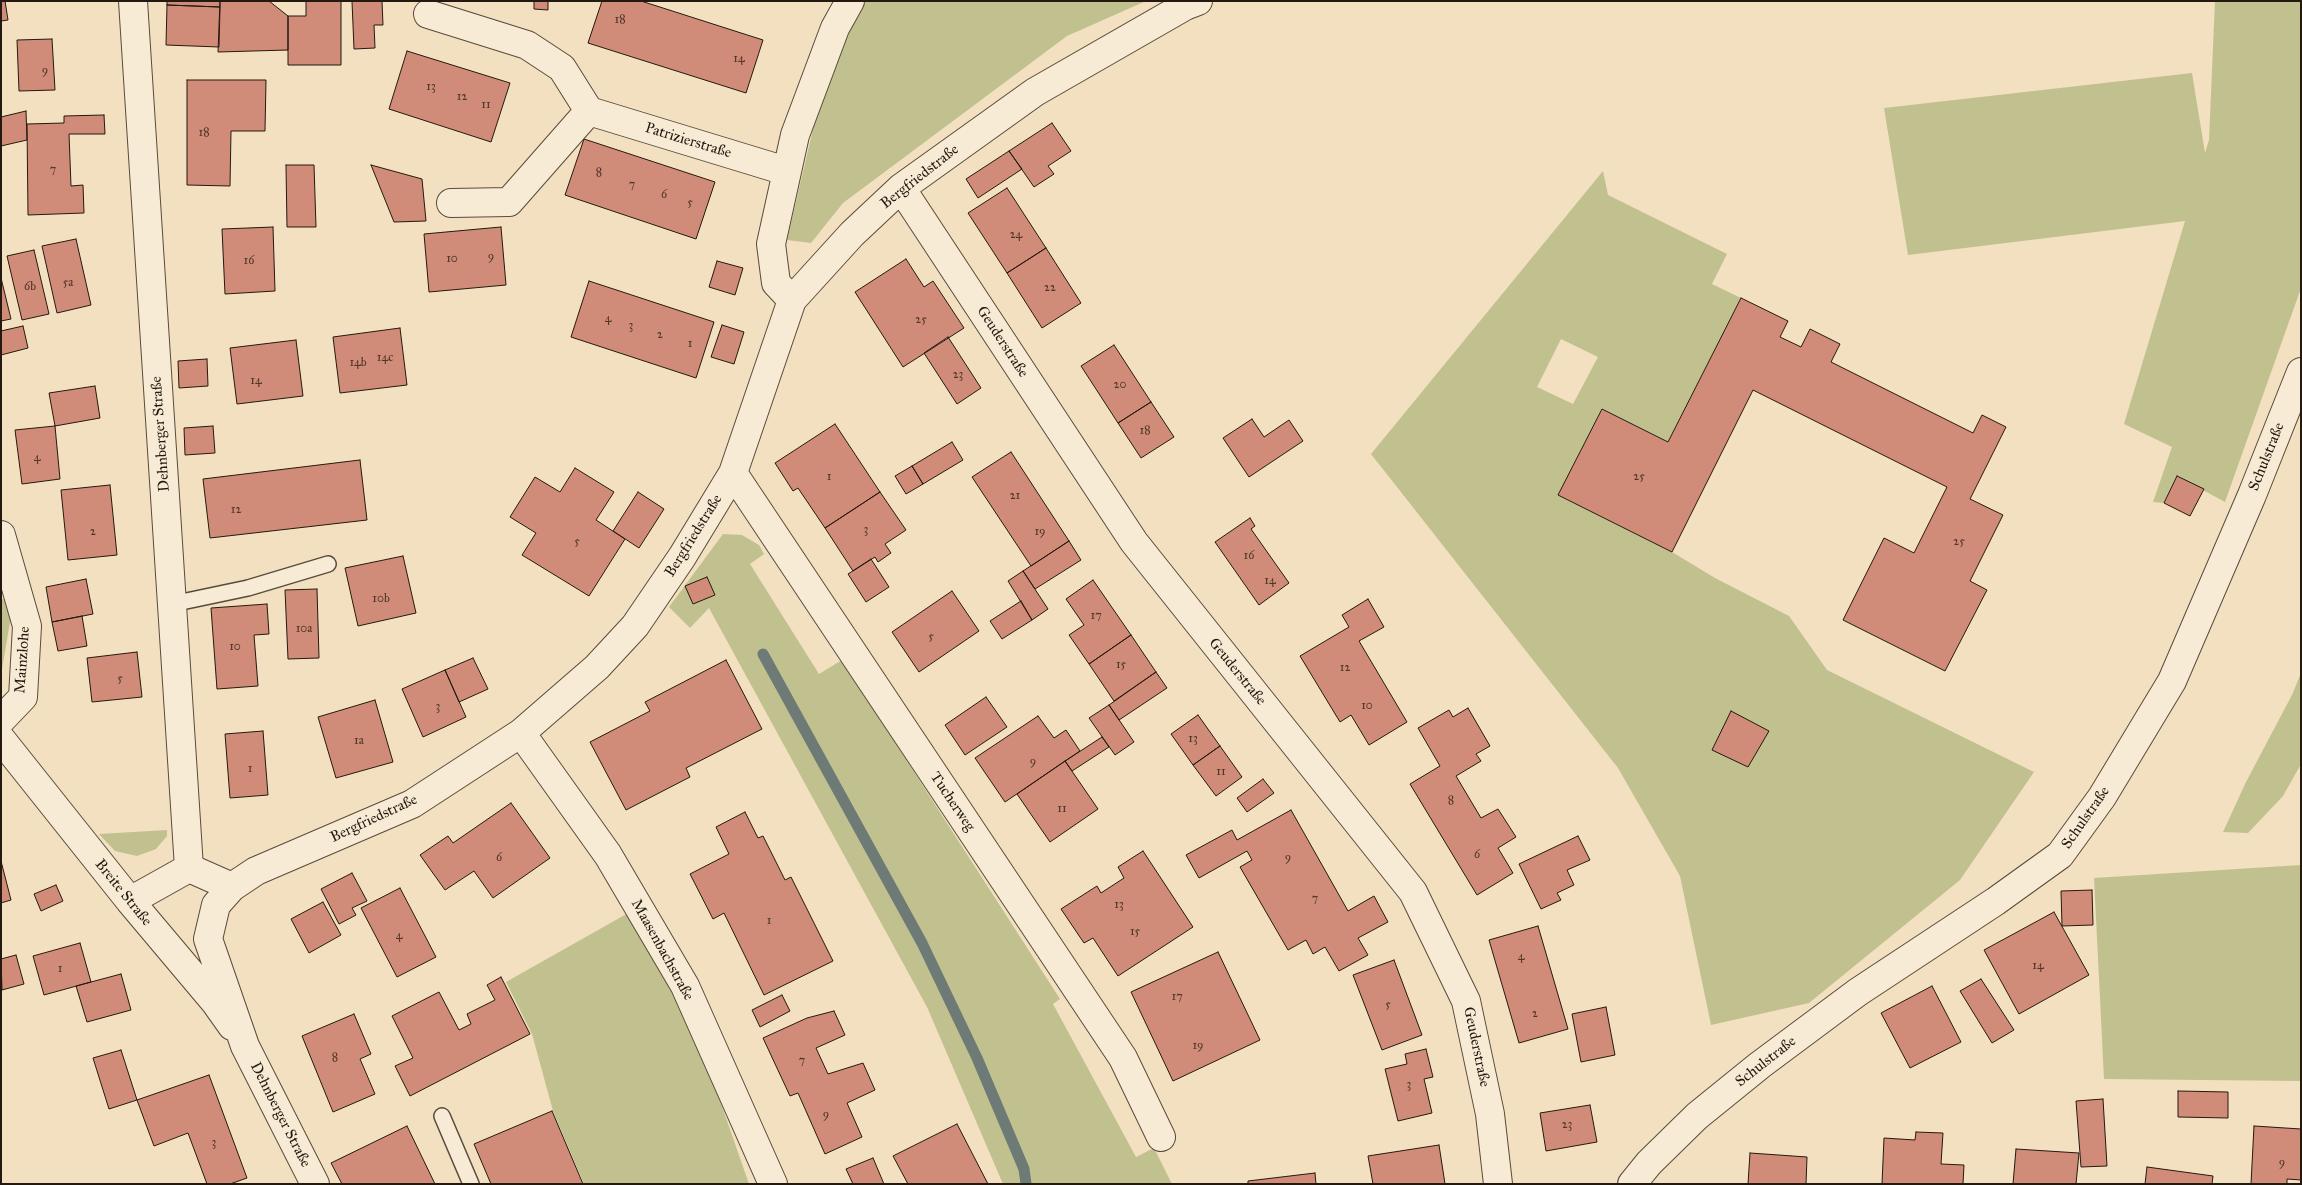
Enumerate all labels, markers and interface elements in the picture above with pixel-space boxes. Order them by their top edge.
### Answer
house number: 18 [614,13,626,27]
house number: 14 [733,52,745,66]
house number: 9 [42,64,48,78]
house number: 13 [426,80,436,94]
house number: 12 [457,90,467,104]
house number: 11 [481,98,491,112]
street label: Patrizierstraße [643,119,733,163]
house number: 18 [198,126,210,140]
street label: Bergfriedstraße [877,141,963,213]
house number: 7 [50,163,56,177]
house number: 8 [596,166,602,180]
house number: 7 [629,178,635,192]
house number: 6 [661,188,667,202]
house number: 5 [687,196,693,210]
house number: 24 [1010,228,1022,242]
house number: 9 [488,250,494,264]
house number: 10 [446,252,458,266]
house number: 16 [244,254,254,268]
house number: 5a [63,276,73,290]
house number: 6b [24,280,36,294]
house number: 22 [1044,281,1056,295]
street label: Geuderstraße [972,303,1032,381]
house number: 4 [605,312,611,326]
house number: 25 [915,313,927,327]
house number: 3 [629,319,633,333]
house number: 2 [657,328,663,342]
house number: 1 [688,337,692,351]
house number: 14c [377,351,393,365]
house number: 14b [349,356,367,370]
house number: 23 [953,368,963,382]
house number: 14 [250,374,262,388]
street label: Dehnberger Straße [148,376,174,492]
house number: 20 [1114,378,1126,392]
street label: Schulstraße [2245,420,2289,494]
house number: 18 [1139,424,1151,438]
house number: 4 [34,451,40,465]
house number: 1 [827,470,831,484]
house number: 25 [1633,470,1645,484]
house number: 21 [1010,489,1020,503]
street label: Bergfriedstraße [661,491,727,581]
house number: 12 [231,503,241,517]
house number: 3 [864,523,868,537]
house number: 2 [90,525,96,539]
house number: 19 [1034,525,1046,539]
house number: 5 [574,535,580,549]
house number: 25 [1953,535,1965,549]
house number: 16 [1244,549,1254,563]
house number: 14 [1264,574,1276,588]
house number: 10b [372,592,390,606]
house number: 17 [1090,609,1102,623]
house number: 10a [296,622,312,636]
street label: Mainzlohe [12,626,34,694]
house number: 5 [928,630,934,644]
street label: Geuderstraße [1204,635,1270,709]
house number: 10 [229,640,241,654]
house number: 15 [1116,658,1126,672]
house number: 12 [1340,661,1350,675]
house number: 5 [117,672,123,686]
house number: 10 [1361,699,1373,713]
house number: 3 [436,700,440,714]
house number: 13 [1188,732,1198,746]
house number: 1a [354,734,364,748]
house number: 9 [1030,755,1036,769]
house number: 1 [248,762,252,776]
house number: 11 [1216,765,1226,779]
street label: Tucherweg [926,769,978,835]
street label: Schulstraße [2058,783,2114,853]
street label: Bergfriedstraße [328,791,420,847]
house number: 8 [1448,794,1454,808]
house number: 11 [1057,802,1067,816]
house number: 6 [1474,848,1480,862]
house number: 6 [496,851,502,865]
house number: 9 [1285,851,1291,865]
street label: Breite Straße [91,856,155,930]
house number: 7 [1312,892,1318,906]
street label: Maasenbachstraße [627,896,697,1004]
house number: 13 [1114,898,1124,912]
house number: 1 [767,914,771,928]
house number: 15 [1130,925,1140,939]
house number: 4 [396,929,402,943]
house number: 4 [1518,950,1524,964]
house number: 14 [2032,959,2044,973]
house number: 1 [58,962,62,976]
house number: 17 [1171,990,1183,1004]
house number: 5 [1385,998,1391,1012]
street label: Geuderstraße [1459,1005,1493,1089]
house number: 2 [1532,1007,1538,1021]
street label: Schulstraße [1732,1033,1800,1091]
house number: 19 [1192,1039,1204,1053]
house number: 8 [332,1051,338,1065]
house number: 7 [799,1054,805,1068]
street label: Dehnberger Straße [246,1059,314,1171]
house number: 3 [1407,1078,1411,1092]
house number: 9 [823,1108,829,1122]
house number: 23 [1562,1118,1572,1132]
house number: 3 [212,1136,216,1150]
house number: 9 [2279,1156,2285,1170]

